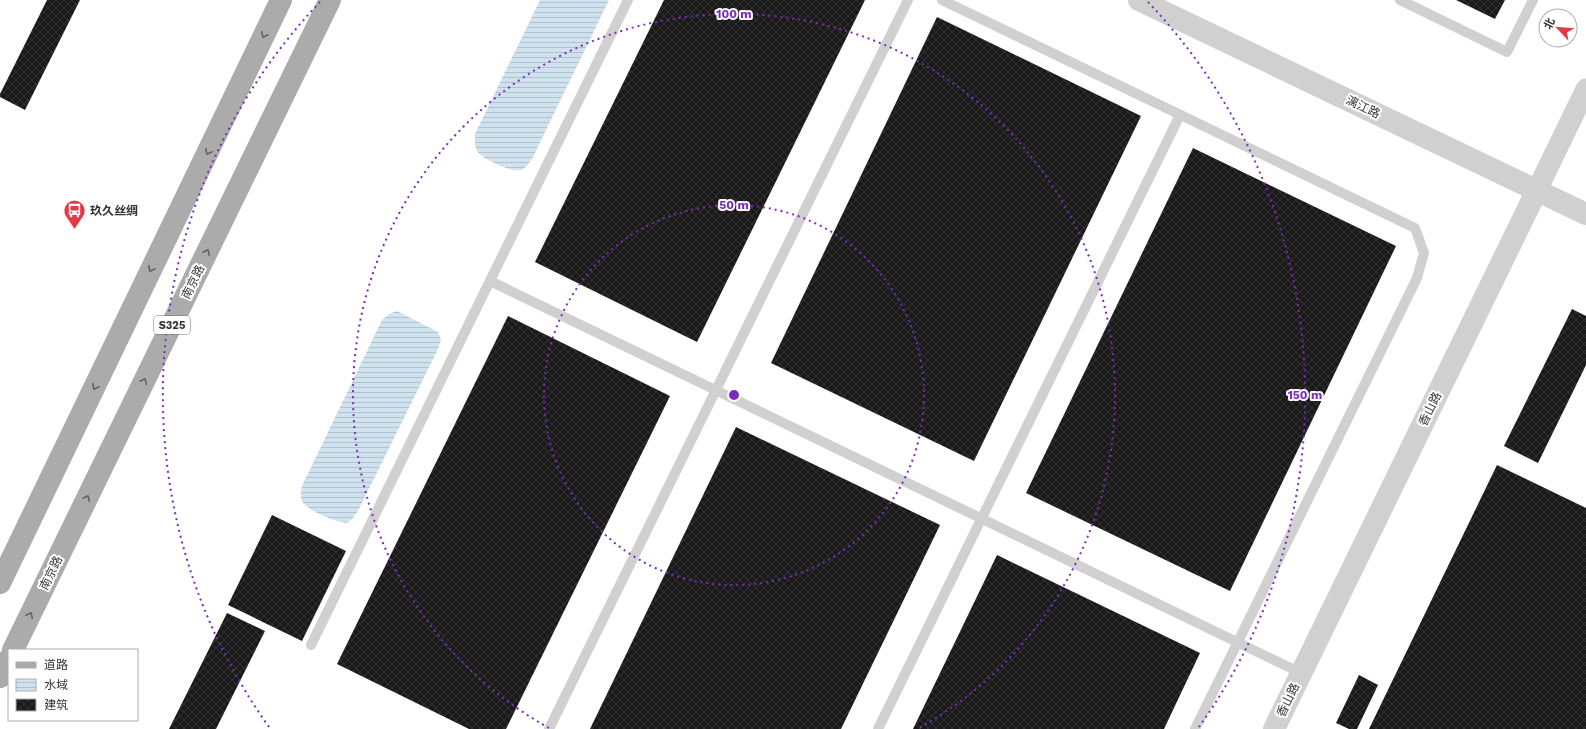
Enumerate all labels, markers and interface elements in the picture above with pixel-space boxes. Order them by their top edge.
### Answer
text: 100 m [716,7,752,21]
north arrow [1538,8,1578,48]
text: 北 [1541,16,1558,32]
one-way arrow [261,31,269,38]
street label: 漓江路 [1344,93,1382,121]
one-way arrow [205,148,213,156]
bus stop icon: 玖久丝绸 [62,198,88,231]
text: 50 m [719,198,749,212]
place label: 玖久丝绸 [90,204,138,218]
one-way arrow [202,248,210,256]
street label: 南京路 [179,263,207,301]
one-way arrow [148,265,156,273]
road number: S325 [154,316,190,334]
one-way arrow [139,378,147,386]
one-way arrow [92,382,100,390]
centre of rings [727,388,741,402]
text: 150 m [1288,388,1322,402]
street label: 香山路 [1416,390,1444,428]
one-way arrow [82,495,90,502]
street label: 南京路 [37,554,65,592]
one-way arrow [26,612,33,619]
legend [8,649,138,721]
text: 道路 [44,658,68,672]
text: 水域 [44,678,68,692]
street label: 香山路 [1274,681,1302,719]
text: 建筑 [44,698,68,712]

